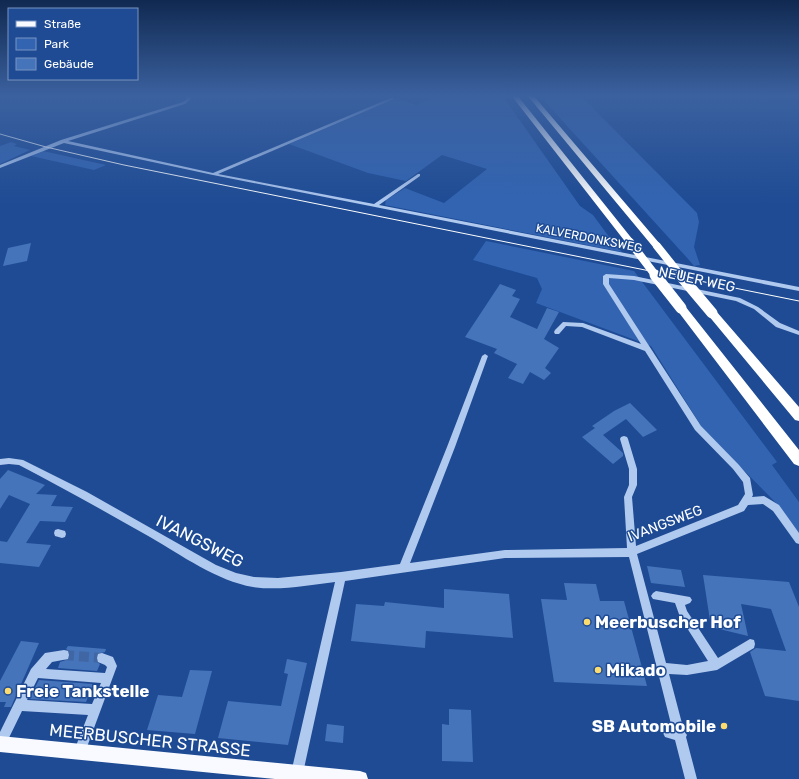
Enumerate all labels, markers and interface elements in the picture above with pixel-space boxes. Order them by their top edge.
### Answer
legend [8,8,138,80]
text: Straße [44,17,81,31]
text: Park [44,37,70,51]
text: Gebäude [44,57,94,71]
street label: KALVERDONKSWEG [535,221,643,255]
street label: NEUER WEG [657,263,737,296]
street label: IVANGSWEG [625,501,705,545]
street label: IVANGSWEG [153,510,247,572]
place label: Meerbuscher Hof [595,612,741,632]
marker: Meerbuscher Hof [582,617,592,627]
place label: Mikado [606,660,666,680]
marker: Mikado [593,665,603,675]
place label: Freie Tankstelle [16,681,149,701]
marker: Freie Tankstelle [3,686,13,696]
place label: SB Automobile [592,716,716,736]
street label: MEERBUSCHER STRASSE [48,719,252,761]
marker: SB Automobile [719,721,729,731]

